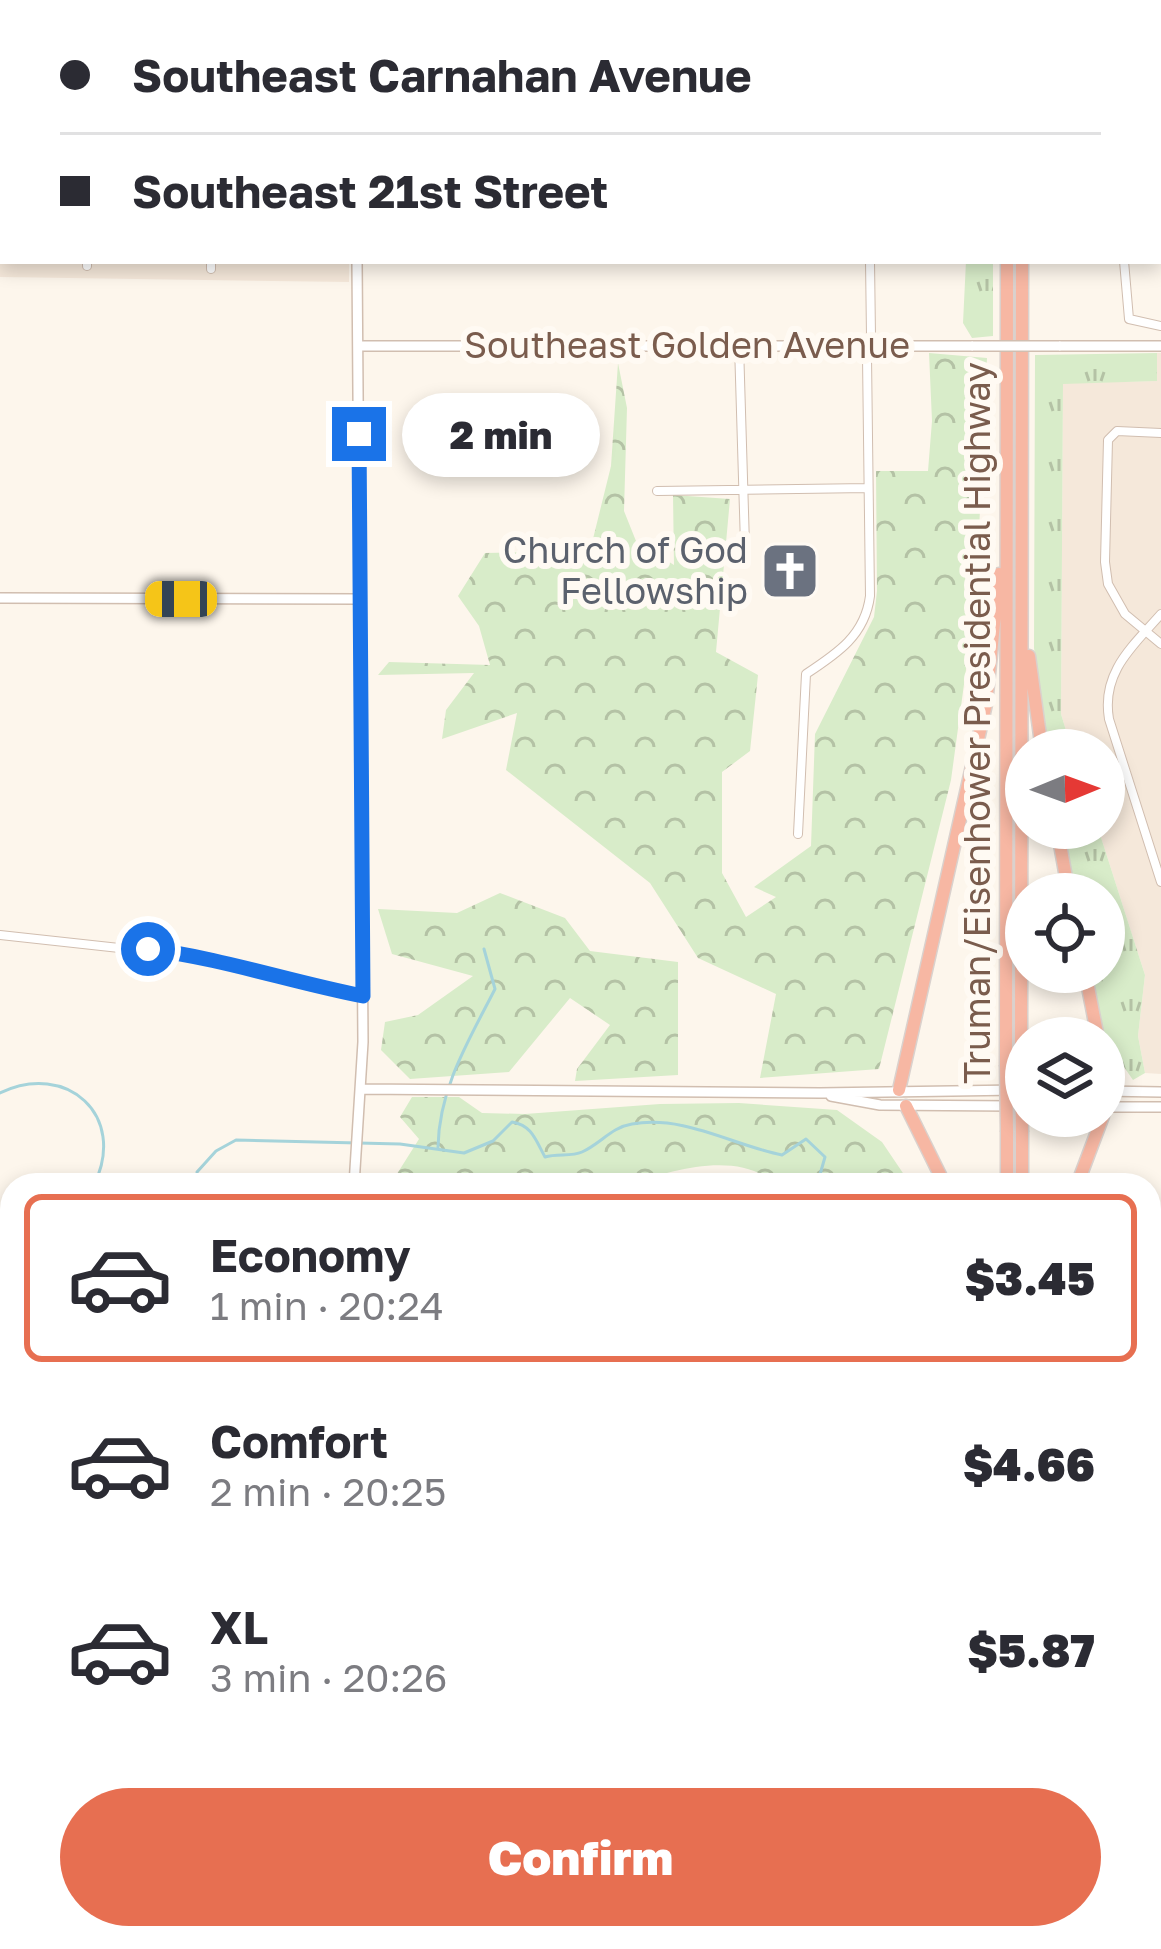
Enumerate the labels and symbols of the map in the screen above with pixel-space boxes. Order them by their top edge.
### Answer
street label: Southeast Golden Avenue [464,323,910,366]
street label: Truman/Eisenhower Presidential Highway [955,362,998,1084]
callout: 2 min [401,392,599,476]
route end [332,407,386,461]
place label: Church of God Fellowship [503,528,748,612]
church icon: Church of God Fellowship [759,540,821,602]
car [145,581,217,617]
north arrow [1005,729,1125,849]
route start [121,922,175,976]

